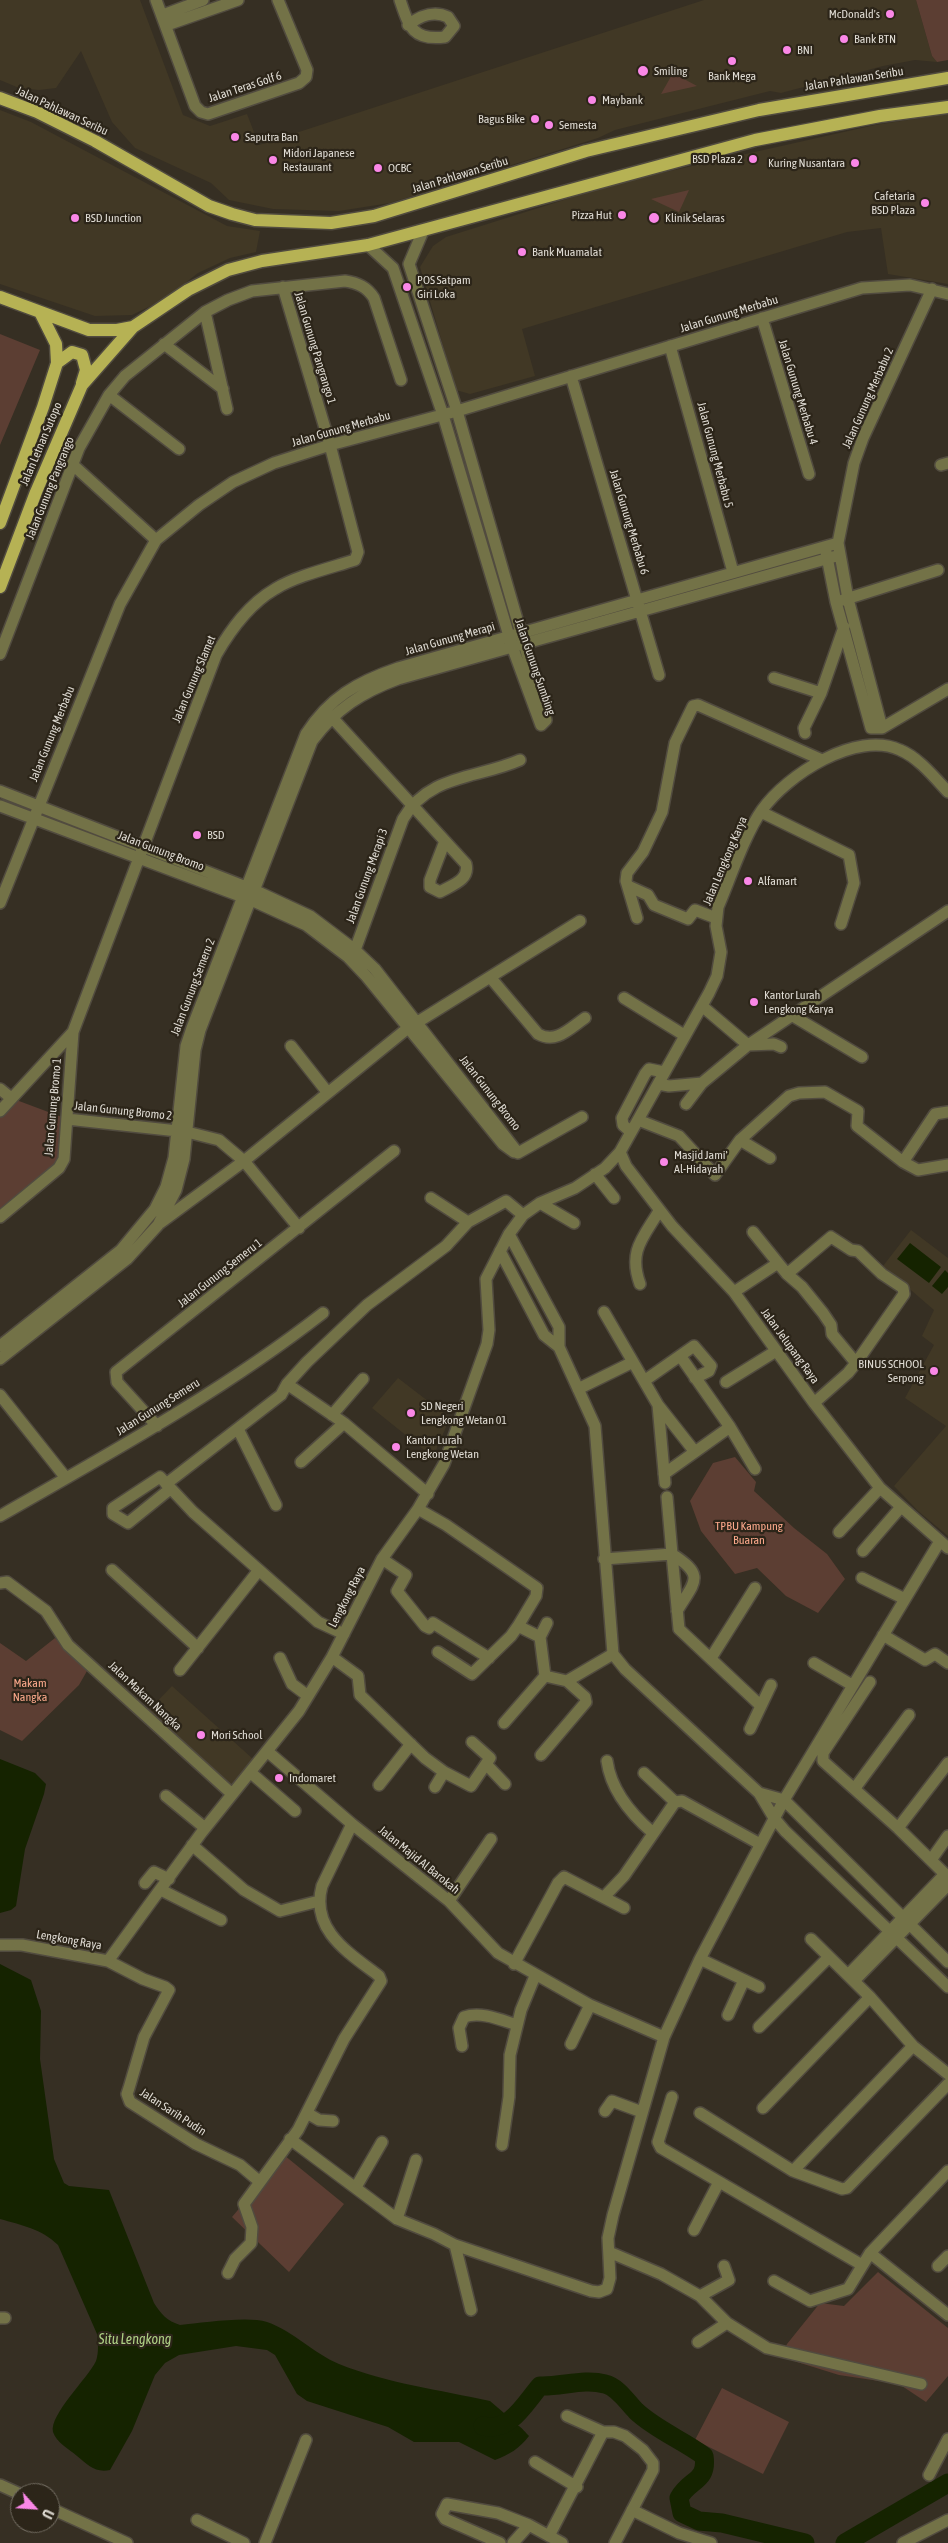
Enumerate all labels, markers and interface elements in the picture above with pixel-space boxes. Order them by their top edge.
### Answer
place label: McDonald's [829,7,880,21]
marker: McDonald's [884,8,896,20]
place label: Bank BTN [854,32,896,46]
marker: Bank BTN [838,33,850,45]
place label: BNI [797,43,813,57]
marker: BNI [781,44,793,56]
marker: Bank Mega [726,55,738,67]
marker: Smiling [636,64,650,78]
place label: Smiling [654,64,687,78]
street label: Jalan Pahlawan Seribu [804,64,904,94]
street label: Jalan Teras Golf 6 [207,68,283,106]
place label: Bank Mega [708,69,756,83]
street label: Jalan Pahlawan Seribu [14,83,110,139]
place label: Maybank [602,93,643,107]
marker: Maybank [586,94,598,106]
place label: Bagus Bike [478,112,525,126]
marker: Bagus Bike [529,113,541,125]
place label: Semesta [559,118,597,132]
marker: Semesta [543,119,555,131]
place label: Saputra Ban [245,130,298,144]
marker: Saputra Ban [229,131,241,143]
place label: Midori Japanese Restaurant [283,146,355,174]
place label: BSD Plaza 2 [692,152,743,166]
marker: BSD Plaza 2 [747,153,759,165]
marker: Midori Japanese Restaurant [267,154,279,166]
street label: Jalan Pahlawan Seribu [410,154,510,196]
place label: Kuring Nusantara [768,156,845,170]
marker: Kuring Nusantara [849,157,861,169]
place label: OCBC [388,161,411,175]
marker: OCBC [372,162,384,174]
place label: Cafetaria BSD Plaza [871,189,915,217]
marker: Cafetaria BSD Plaza [919,197,931,209]
place label: Pizza Hut [572,208,612,222]
marker: Pizza Hut [616,209,628,221]
place label: BSD Junction [85,211,142,225]
marker: Klinik Selaras [647,211,661,225]
place label: Klinik Selaras [665,211,725,225]
marker: BSD Junction [69,212,81,224]
place label: Bank Muamalat [532,245,602,259]
marker: Bank Muamalat [516,246,528,258]
place label: POS Satpam Giri Loka [417,273,471,301]
marker: POS Satpam Giri Loka [401,281,413,293]
street label: Jalan Gunung Pangrango 1 [291,290,339,406]
street label: Jalan Gunung Merbabu [678,292,780,336]
street label: Jalan Gunung Merbabu 4 [775,338,821,446]
street label: Jalan Gunung Merbabu 2 [839,345,897,451]
street label: Jalan Letnan Sutopo [17,400,65,488]
street label: Jalan Gunung Merbabu 5 [694,400,736,510]
street label: Jalan Gunung Merbabu [290,408,392,450]
street label: Jalan Gunung Pangrango [23,435,77,541]
street label: Jalan Gunung Merbabu 6 [606,468,652,576]
street label: Jalan Gunung Sumbing [512,617,558,717]
street label: Jalan Gunung Merapi [403,619,497,659]
street label: Jalan Gunung Slamet [169,633,219,725]
street label: Jalan Gunung Merbabu [26,684,78,784]
street label: Jalan Lengkong Karya [700,814,750,908]
street label: Jalan Gunung Merapi 3 [343,826,391,926]
street label: Jalan Gunung Bromo [116,828,206,874]
place label: BSD [207,828,224,842]
marker: BSD [191,829,203,841]
place label: Alfamart [758,874,797,888]
marker: Alfamart [742,875,754,887]
street label: Jalan Gunung Semeru 2 [168,936,218,1038]
place label: Kantor Lurah Lengkong Karya [764,988,834,1016]
marker: Kantor Lurah Lengkong Karya [748,996,760,1008]
street label: Jalan Gunung Bromo [456,1053,524,1133]
street label: Jalan Gunung Bromo 1 [42,1057,64,1157]
street label: Jalan Gunung Bromo 2 [73,1099,173,1123]
place label: Masjid Jami' Al-Hidayah [674,1148,727,1176]
marker: Masjid Jami' Al-Hidayah [658,1156,670,1168]
street label: Jalan Gunung Semeru 1 [175,1236,265,1310]
street label: Jalan Jelupang Raya [758,1305,822,1387]
place label: BINUS SCHOOL Serpong [858,1357,924,1385]
marker: BINUS SCHOOL Serpong [928,1365,940,1377]
street label: Jalan Gunung Semeru [113,1375,203,1439]
place label: SD Negeri Lengkong Wetan 01 [421,1399,507,1427]
marker: SD Negeri Lengkong Wetan 01 [405,1407,417,1419]
place label: Kantor Lurah Lengkong Wetan [406,1433,479,1461]
marker: Kantor Lurah Lengkong Wetan [390,1441,402,1453]
park label: TPBU Kampung Buaran [715,1519,783,1547]
street label: Lengkong Raya [326,1564,368,1630]
street label: Jalan Makam Nangka [105,1658,185,1734]
park label: Makam Nangka [13,1676,47,1704]
place label: Mori School [211,1728,262,1742]
marker: Mori School [195,1729,207,1741]
place label: Indomaret [289,1771,336,1785]
marker: Indomaret [273,1772,285,1784]
street label: Jalan Majid Al Barokah [376,1823,462,1897]
street label: Lengkong Raya [35,1927,103,1953]
street label: Jalan Sarih Pudin [137,2085,209,2139]
water label: Situ Lengkong [99,2332,171,2348]
north arrow [10,2483,60,2533]
text: U [39,2507,57,2521]

